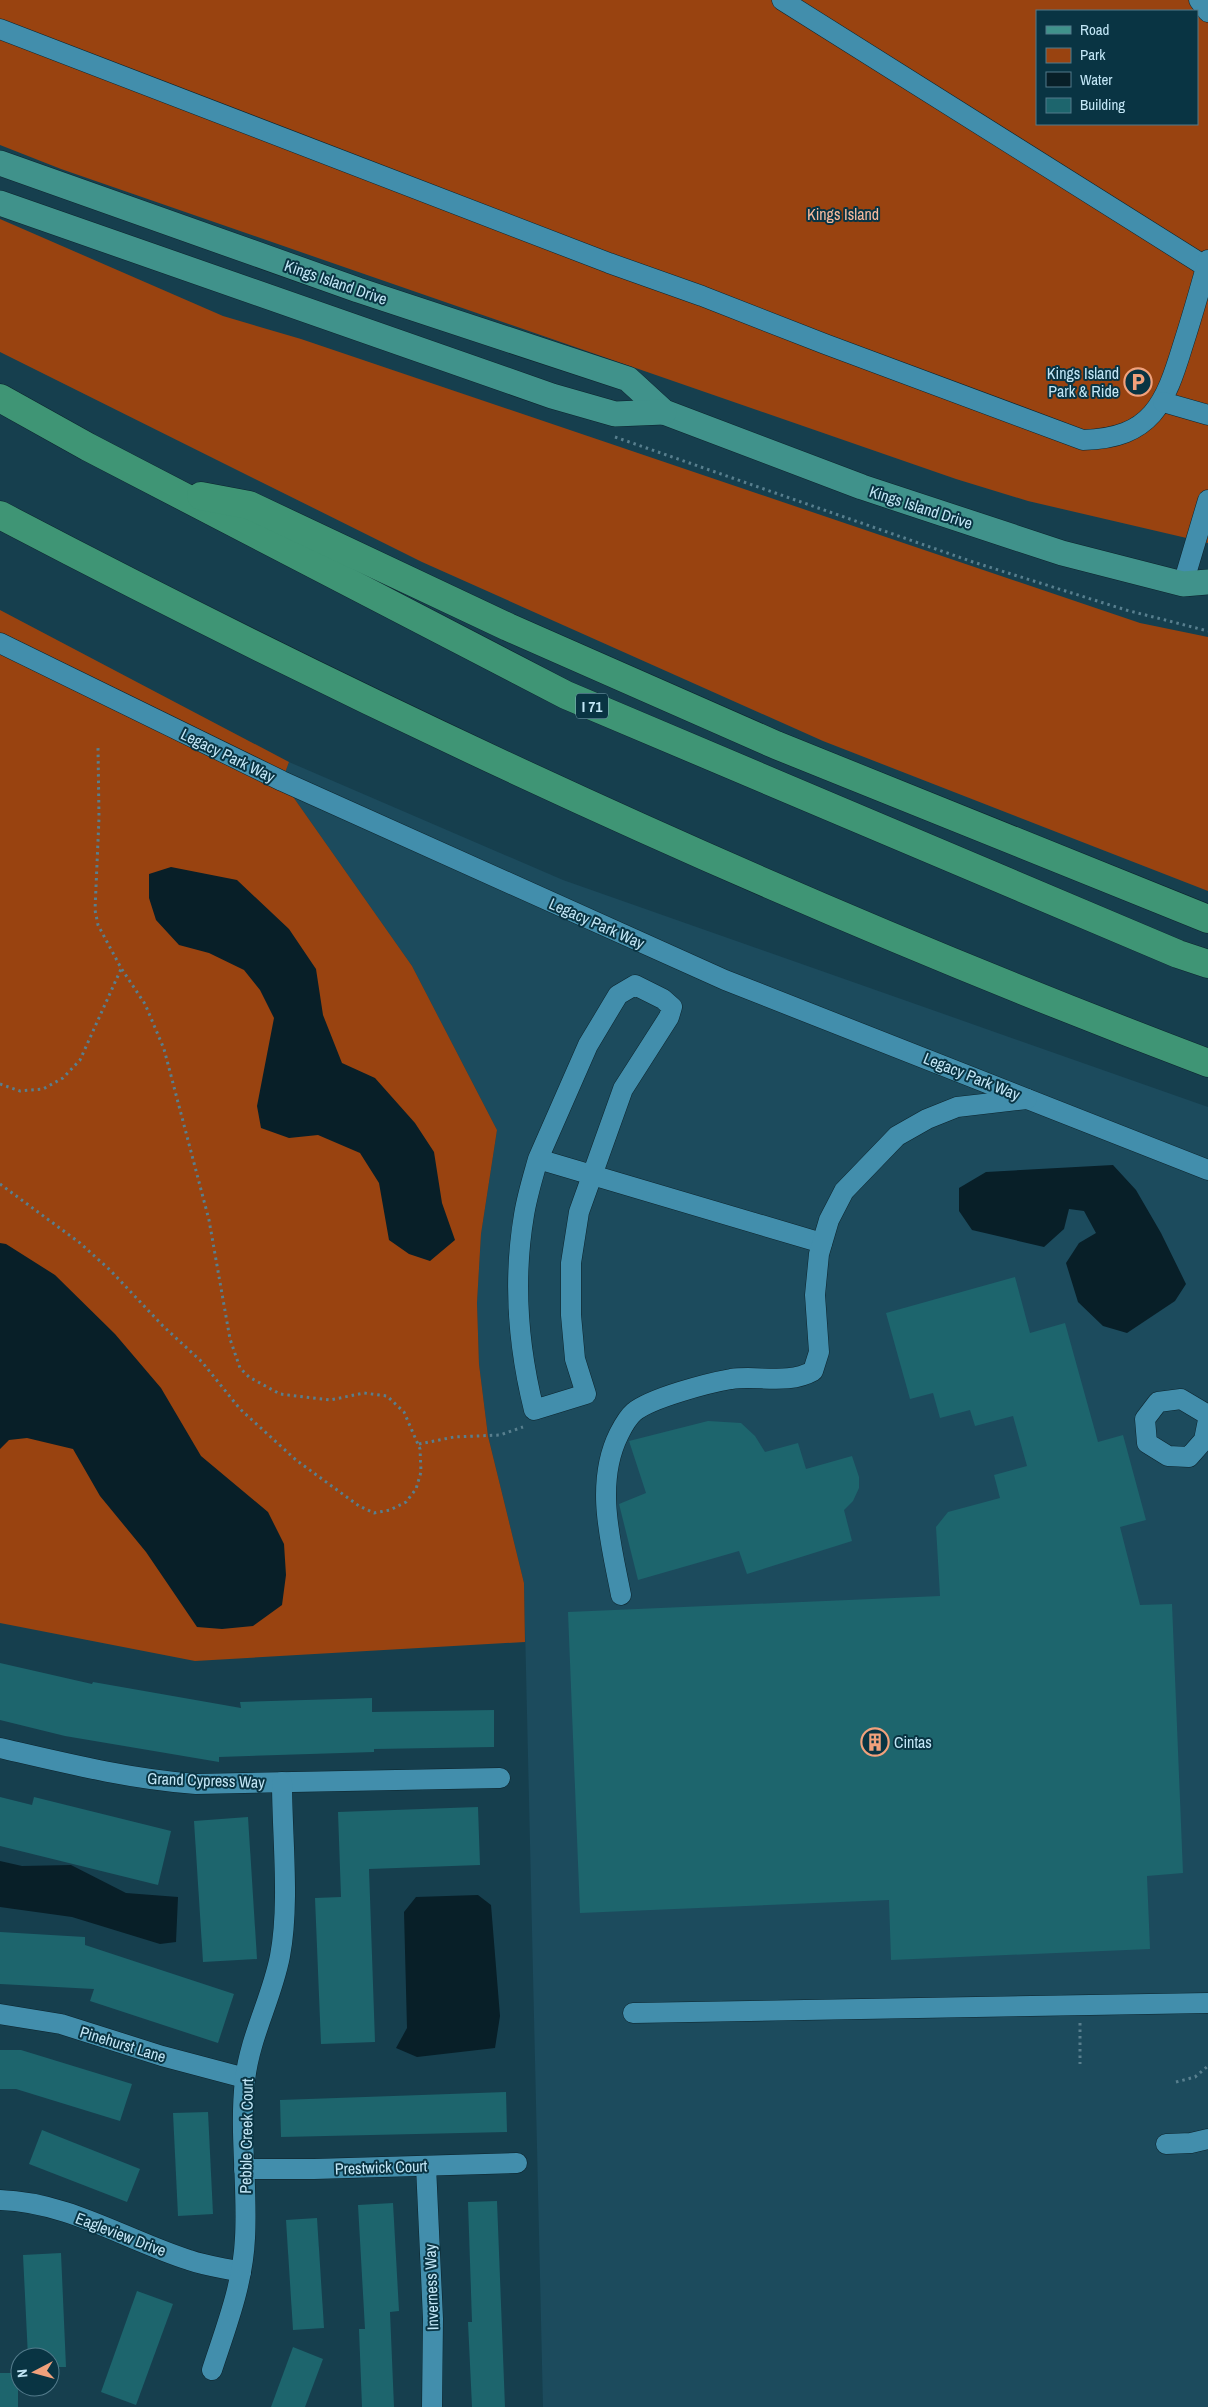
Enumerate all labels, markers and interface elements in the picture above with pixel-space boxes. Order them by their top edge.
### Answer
legend [1036,10,1198,125]
text: Road [1080,19,1109,40]
text: Park [1080,44,1106,65]
text: Water [1080,69,1112,90]
text: Building [1080,94,1125,115]
park label: Kings Island [807,203,879,225]
street label: Kings Island Drive [282,254,390,310]
place label: Kings Island Park & Ride [1047,362,1119,402]
parking icon: Kings Island Park & Ride [1123,367,1153,397]
street label: Kings Island Drive [867,480,975,534]
road number: I 71 [576,694,608,718]
street label: Legacy Park Way [177,723,279,788]
street label: Legacy Park Way [546,892,649,954]
street label: Legacy Park Way [920,1047,1024,1106]
building icon: Cintas [860,1727,890,1757]
place label: Cintas [894,1731,932,1753]
street label: Grand Cypress Way [147,1767,266,1793]
street label: Pinehurst Lane [77,2020,169,2068]
street label: Pebble Creek Court [234,2078,258,2194]
street label: Prestwick Court [334,2154,428,2180]
street label: Eagleview Drive [72,2207,170,2261]
street label: Inverness Way [418,2243,443,2331]
north arrow [10,2347,60,2397]
text: N [13,2368,31,2378]

